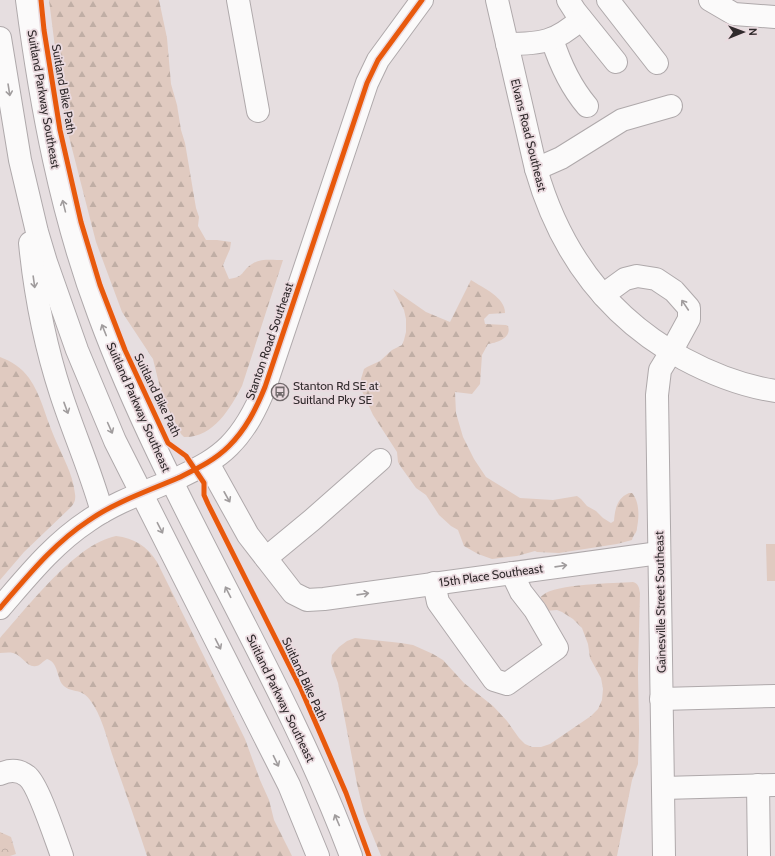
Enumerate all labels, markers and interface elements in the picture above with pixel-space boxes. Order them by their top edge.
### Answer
north arrow [723,12,763,52]
text: N [746,28,760,36]
street label: Suitland Parkway Southeast [24,29,64,169]
street label: Suitland Bike Path [49,43,79,135]
street label: Elvans Road Southeast [508,77,550,193]
one-way arrow [5,83,13,96]
one-way arrow [60,200,68,213]
one-way arrow [31,275,38,288]
street label: Stanton Road Southeast [242,280,296,402]
one-way arrow [681,300,689,311]
one-way arrow [100,324,108,336]
street label: Suitland Parkway Southeast [104,340,174,474]
street label: Suitland Bike Path [131,351,185,439]
place label: Stanton Rd SE at Suitland Pky SE [293,378,379,407]
bus stop icon: Stanton Rd SE at Suitland Pky SE [270,382,290,402]
one-way arrow [62,402,70,414]
one-way arrow [107,421,114,433]
one-way arrow [224,491,232,503]
one-way arrow [156,522,164,534]
street label: Gainesville Street Southeast [651,531,669,673]
street label: 15th Place Southeast [438,560,544,590]
one-way arrow [554,562,567,570]
one-way arrow [224,586,232,598]
one-way arrow [356,590,369,598]
street label: Suitland Parkway Southeast [243,632,319,764]
street label: Suitland Bike Path [279,635,331,723]
one-way arrow [215,638,222,650]
one-way arrow [273,754,281,766]
one-way arrow [333,814,340,826]

